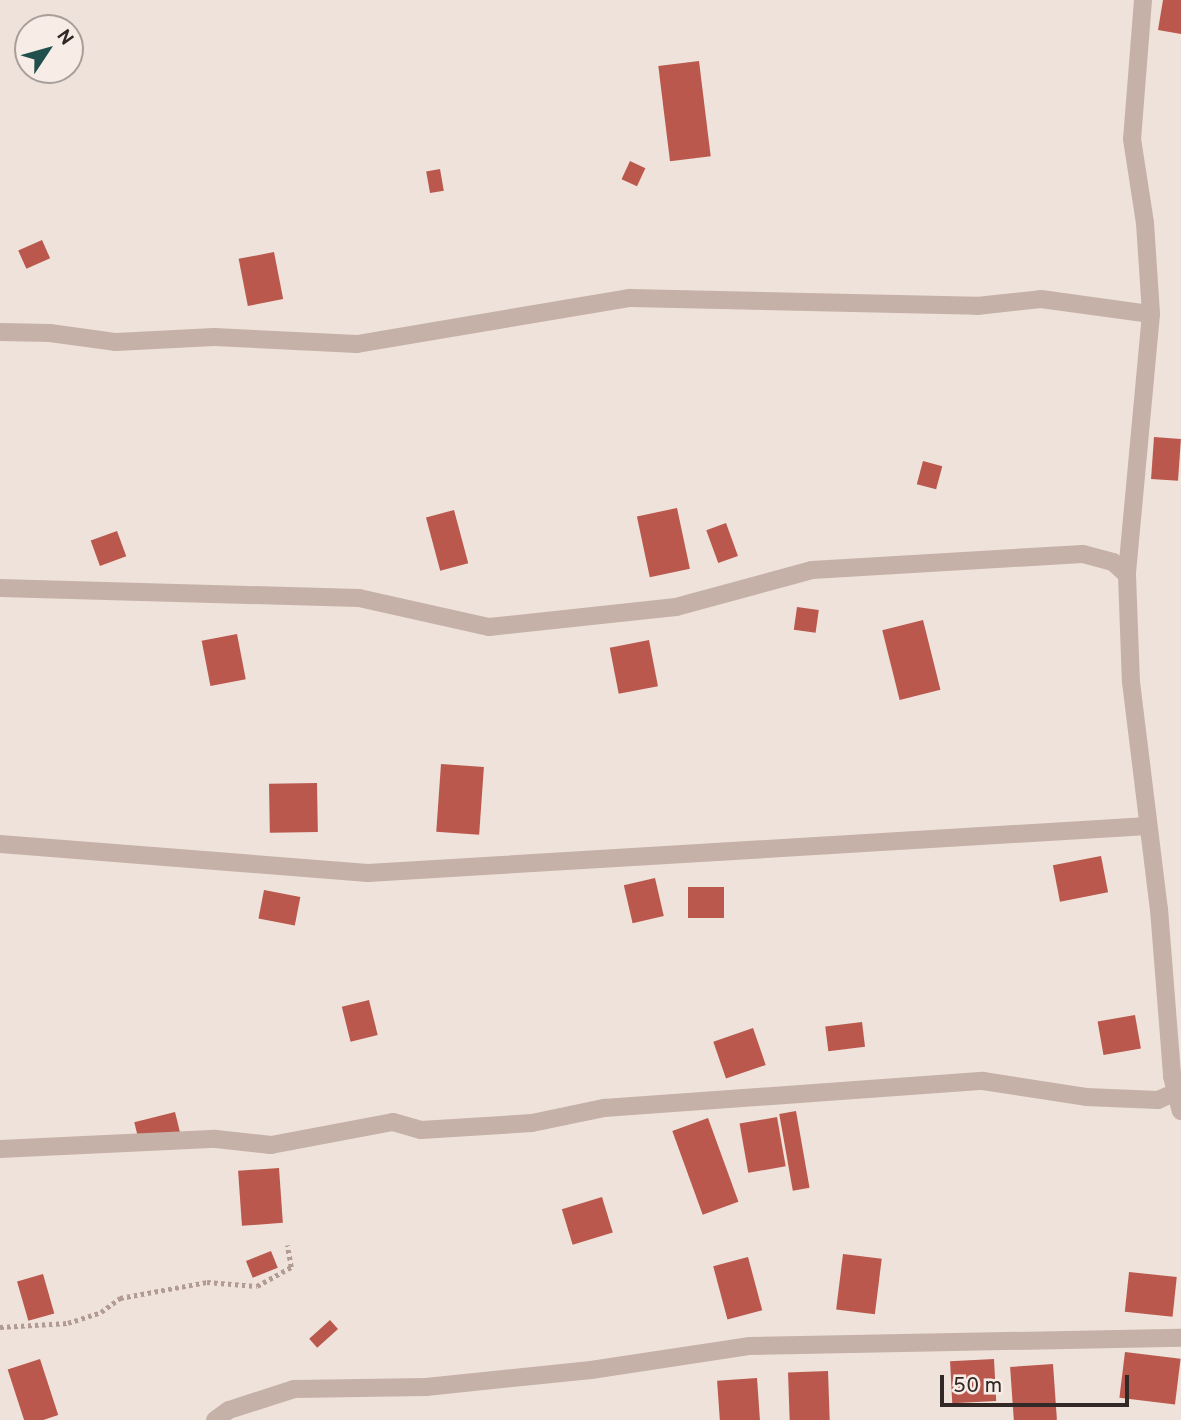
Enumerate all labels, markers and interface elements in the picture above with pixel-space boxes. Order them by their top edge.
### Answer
north arrow [14,14,84,84]
text: N [51,25,78,50]
scale bar [943,1360,1132,1404]
text: 50 m [953,1373,1002,1400]

